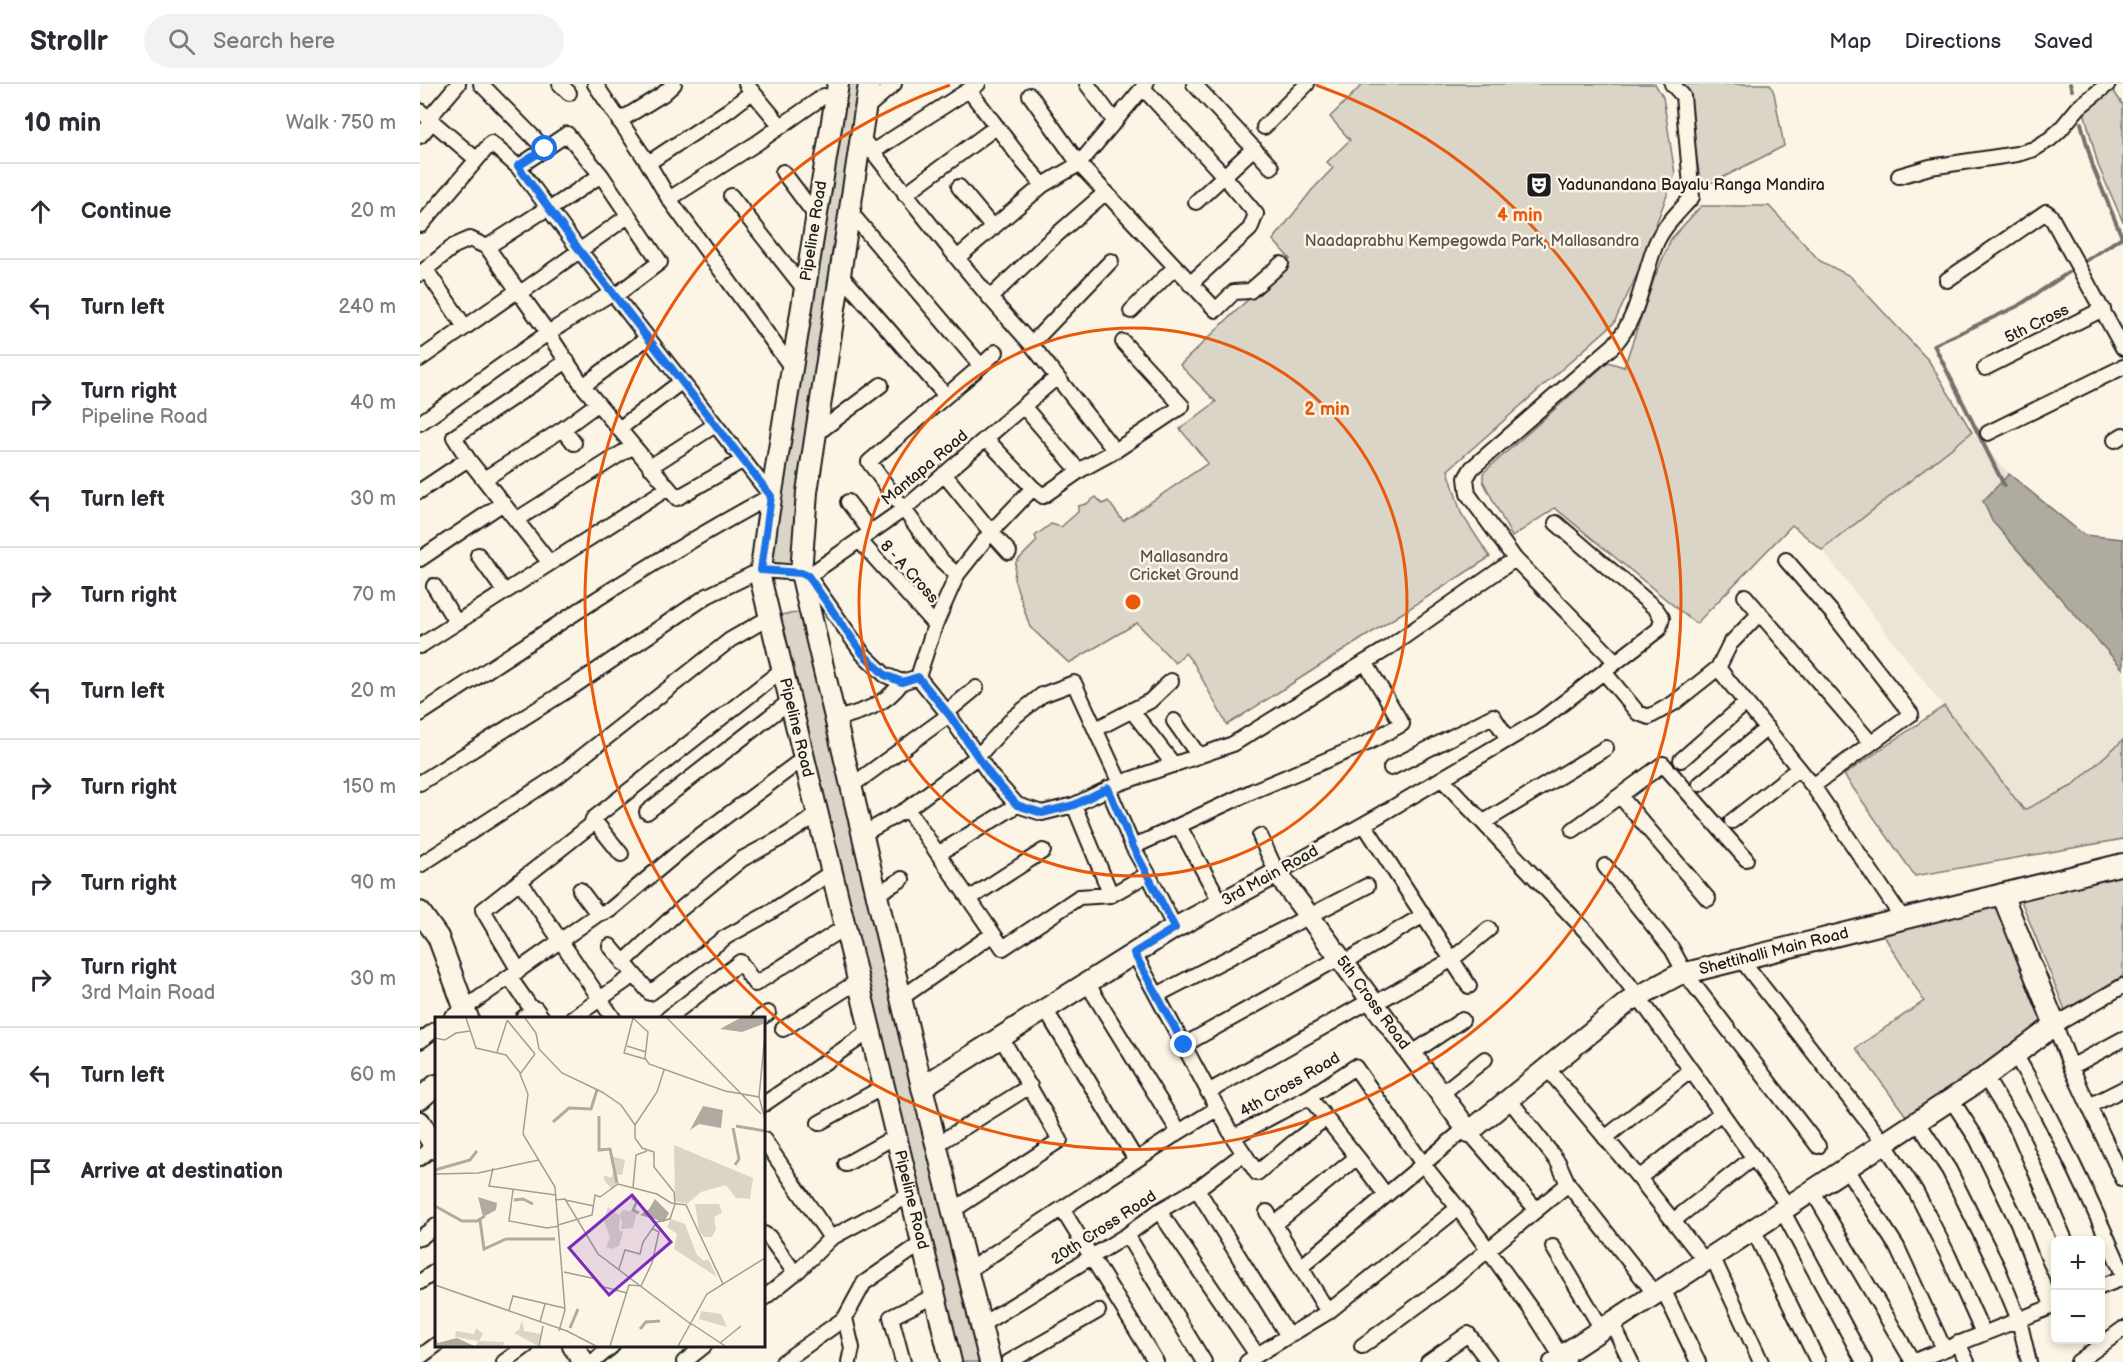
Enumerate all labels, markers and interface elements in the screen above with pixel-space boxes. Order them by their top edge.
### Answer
search box [144,14,564,68]
text: Strollr [30,25,108,58]
icon: search [165,25,198,58]
text: Search here [213,28,335,55]
text: Map [1829,29,1872,54]
text: Directions [1905,29,2001,54]
text: Saved [2034,29,2093,54]
text: 10 min [24,108,101,139]
text: Walk · 750 m [286,111,396,135]
route start [531,135,557,161]
theatre icon: Yadunandana Bayalu Ranga Mandira [1524,170,1554,200]
place label: Yadunandana Bayalu Ranga Mandira [1557,176,1825,195]
street label: Pipeline Road [797,179,831,283]
icon: ahead [24,195,57,228]
text: Continue [81,198,171,225]
text: 20 m [351,199,396,223]
text: 4 min [1497,205,1543,226]
park label: Naadaprabhu Kempegowda Park, Mallasandra [1305,232,1639,251]
icon: left [24,291,57,324]
text: Turn left [81,294,165,321]
text: 240 m [339,295,396,319]
street label: 5th Cross [2002,300,2072,348]
text: Turn right [81,378,177,405]
icon: right [24,387,57,420]
text: 40 m [350,391,396,415]
text: 2 min [1304,399,1350,420]
text: Pipeline Road [81,405,208,429]
street label: Mantapa Road [878,426,972,510]
icon: left [24,483,57,516]
text: Turn left [81,486,165,513]
text: 30 m [350,487,396,511]
street label: 8 - A Cross [876,537,942,608]
park label: Mallasandra Cricket Ground [1129,548,1239,585]
icon: right [24,579,57,612]
text: Turn right [81,582,177,609]
text: 70 m [352,583,396,607]
centre of rings [1123,592,1143,612]
icon: left [24,675,57,708]
street label: Pipeline Road [775,676,818,779]
text: Turn left [81,678,165,705]
text: 20 m [351,679,396,703]
icon: right [24,771,57,804]
text: Turn right [81,774,177,801]
text: 150 m [343,775,396,799]
street label: 3rd Main Road [1218,842,1322,910]
icon: right [24,867,57,900]
text: Turn right [81,870,177,897]
text: 90 m [351,871,396,895]
street label: Shettihalli Main Road [1697,923,1851,979]
street label: 5th Cross Road [1332,952,1414,1053]
text: Turn right [81,954,177,981]
icon: right [24,963,57,996]
text: 30 m [350,967,396,991]
text: 3rd Main Road [81,981,215,1005]
inset map [435,1017,765,1347]
route end [1170,1031,1196,1057]
street label: 4th Cross Road [1236,1049,1344,1121]
icon: left [24,1059,57,1092]
text: Turn left [81,1062,165,1089]
text: 60 m [350,1063,396,1087]
street label: Pipeline Road [890,1148,933,1251]
icon: arrive [24,1155,57,1188]
text: Arrive at destination [81,1158,283,1185]
street label: 20th Cross Road [1048,1187,1160,1269]
map controls [2051,1236,2105,1344]
button: + [2051,1236,2105,1290]
button: − [2051,1290,2105,1344]

